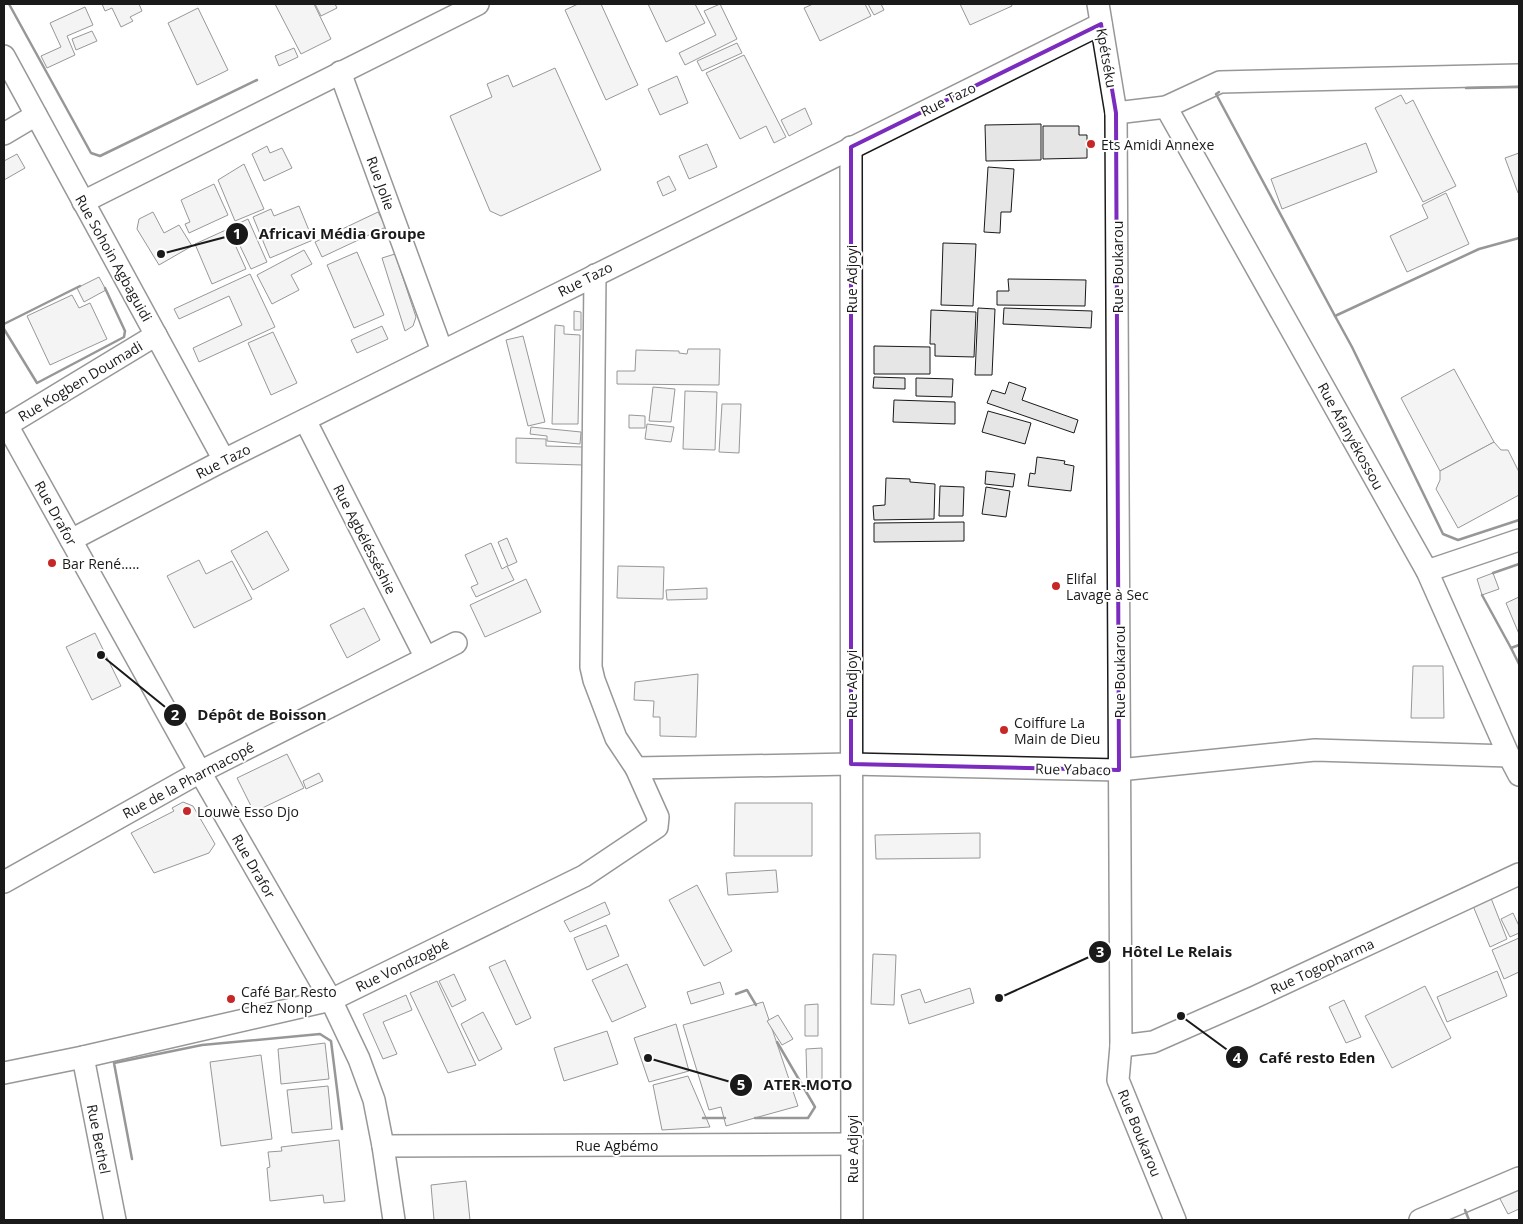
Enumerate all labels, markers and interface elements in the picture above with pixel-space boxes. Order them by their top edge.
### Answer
street label: Kpétséku [1092,27,1122,89]
street label: Rue Tazo [917,77,979,121]
place label: Ets Amidi Annexe [1101,135,1214,154]
marker: Ets Amidi Annexe [1085,138,1097,150]
street label: Rue Jolie [363,154,400,213]
street label: Rue Sohoin Agbaguidi [71,191,157,325]
callout: Africavi Média Groupe [224,219,436,249]
street label: Rue Boukarou [1108,221,1127,313]
text: 1 [233,223,241,243]
text: Africavi Média Groupe [259,223,425,243]
street label: Rue Adjoyi [842,245,861,313]
street label: Rue Tazo [554,257,616,301]
street label: Rue Kogben Doumadi [14,336,146,426]
street label: Rue Afanyékossou [1314,379,1388,493]
street label: Rue Tazo [192,439,254,483]
street label: Rue Drafor [30,477,82,549]
street label: Rue Agbélésséshie [329,481,401,597]
place label: Bar René..... [62,554,140,573]
marker: Bar René..... [46,557,58,569]
place label: Elifal Lavage à Sec [1066,569,1149,604]
marker: Elifal Lavage à Sec [1050,580,1062,592]
street label: Rue Boukarou [1110,626,1129,718]
street label: Rue Adjoyi [842,650,861,718]
callout: Dépôt de Boisson [162,700,337,730]
text: 2 [171,704,180,724]
text: Dépôt de Boisson [197,704,327,724]
place label: Coiffure La Main de Dieu [1014,713,1100,748]
marker: Coiffure La Main de Dieu [998,724,1010,736]
street label: Rue de la Pharmacopé [119,737,257,823]
street label: Rue Yabaco [1035,759,1111,779]
place label: Louwè Esso Djo [197,802,299,821]
marker: Louwè Esso Djo [181,805,193,817]
street label: Rue Drafor [228,830,280,902]
street label: Rue Vondzogbé [352,934,452,996]
street label: Rue Togopharma [1267,934,1377,998]
callout: Hôtel Le Relais [1087,937,1242,967]
text: 3 [1096,941,1104,961]
text: Hôtel Le Relais [1122,941,1232,961]
place label: Café Bar Resto Chez Nonp [241,982,337,1017]
marker: Café Bar Resto Chez Nonp [225,993,237,1005]
callout: Café resto Eden [1224,1042,1386,1072]
text: 4 [1233,1047,1242,1067]
text: Café resto Eden [1259,1047,1375,1067]
callout: ATER-MOTO [729,1070,863,1100]
text: 5 [737,1074,745,1094]
text: ATER-MOTO [764,1074,852,1094]
street label: Rue Boukarou [1114,1086,1166,1180]
street label: Rue Bethel [83,1103,115,1175]
street label: Rue Adjoyi [843,1115,862,1183]
street label: Rue Agbémo [576,1136,659,1155]

